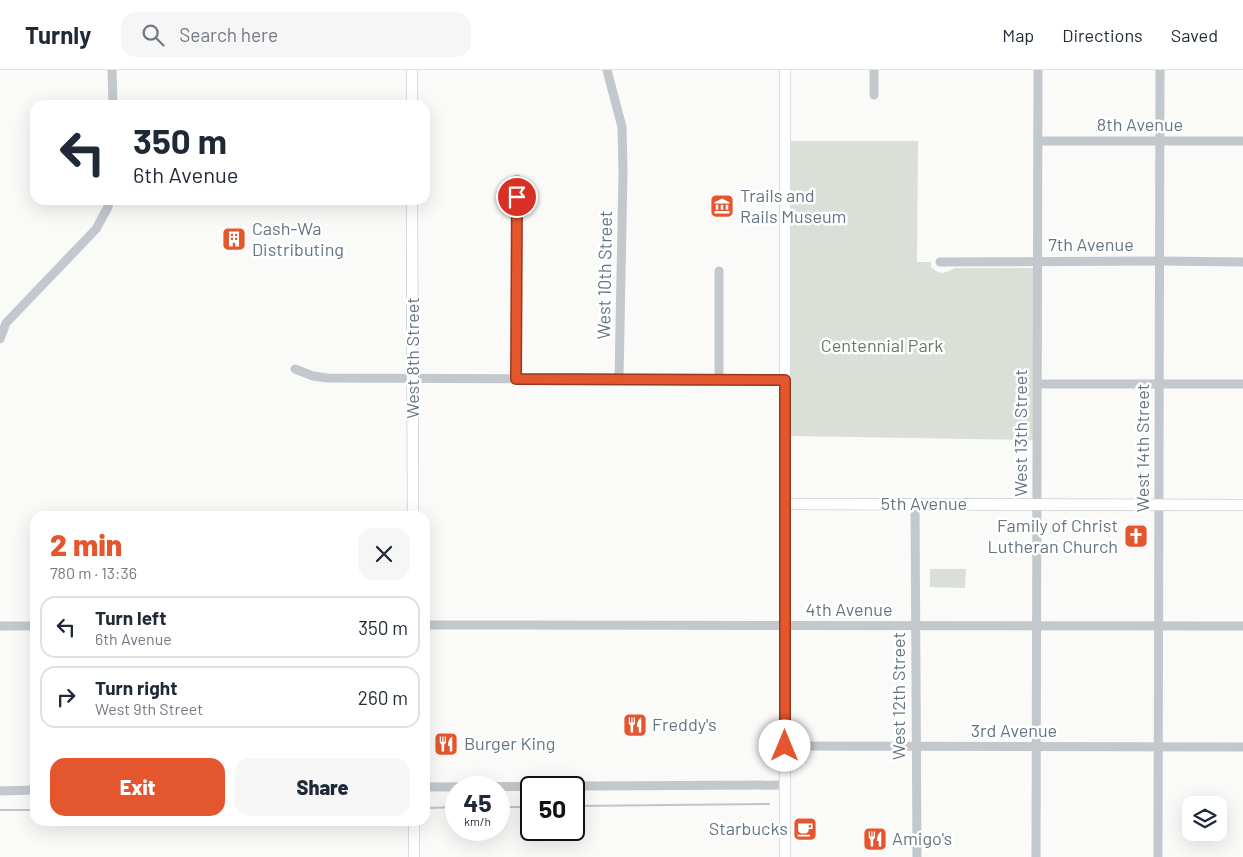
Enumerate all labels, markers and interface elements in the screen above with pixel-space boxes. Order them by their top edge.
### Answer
search box [121,12,471,57]
text: Turnly [25,20,91,49]
icon: search [139,21,167,49]
text: Search here [179,23,278,46]
text: Map [1002,24,1034,46]
text: Directions [1062,24,1143,46]
text: Saved [1171,24,1218,46]
street label: 8th Avenue [1097,113,1183,135]
text: 350 m [133,119,227,161]
icon: left [50,120,115,185]
text: 6th Avenue [133,161,239,187]
pin [496,176,538,218]
icon: arrive [503,183,531,211]
place label: Trails and Rails Museum [740,184,847,227]
museum icon: Trails and Rails Museum [709,193,735,219]
street label: West 10th Street [592,210,616,339]
place label: Cash-Wa Distributing [252,217,344,260]
building icon: Cash-Wa Distributing [221,226,247,252]
street label: 7th Avenue [1048,233,1134,255]
street label: West 8th Street [401,297,423,419]
park label: Centennial Park [821,334,943,356]
street label: West 13th Street [1009,369,1031,497]
street label: West 14th Street [1131,384,1153,512]
street label: 5th Avenue [881,492,967,514]
place label: Family of Christ Lutheran Church [988,514,1118,557]
church icon: Family of Christ Lutheran Church [1123,523,1149,549]
text: 2 min [50,526,122,562]
button: close [358,528,410,580]
text: 780 m · 13:36 [50,563,137,582]
street label: 4th Avenue [806,598,892,620]
text: Turn left [95,606,166,629]
icon: left [52,613,80,641]
text: 350 m [358,616,408,639]
text: 6th Avenue [95,629,172,648]
street label: West 12th Street [887,632,909,760]
text: Turn right [95,676,177,699]
icon: right [52,683,80,711]
text: 260 m [358,686,408,709]
text: West 9th Street [95,699,203,718]
restaurant icon: Freddy's [622,712,648,738]
place label: Freddy's [652,713,717,735]
position arrow [758,719,810,771]
street label: 3rd Avenue [971,719,1057,741]
restaurant icon: Burger King [433,731,459,757]
place label: Burger King [464,732,555,754]
button: Exit [50,758,225,816]
button: Share [235,758,410,816]
speed limit sign: 50 [520,776,585,841]
text: 45 [463,787,492,817]
map controls [1182,796,1227,841]
button: layers [1182,796,1227,841]
text: km/h [464,814,491,828]
cafe icon: Starbucks [792,816,818,842]
place label: Starbucks [709,817,788,839]
restaurant icon: Amigo's [862,826,888,852]
place label: Amigo's [892,827,952,849]

